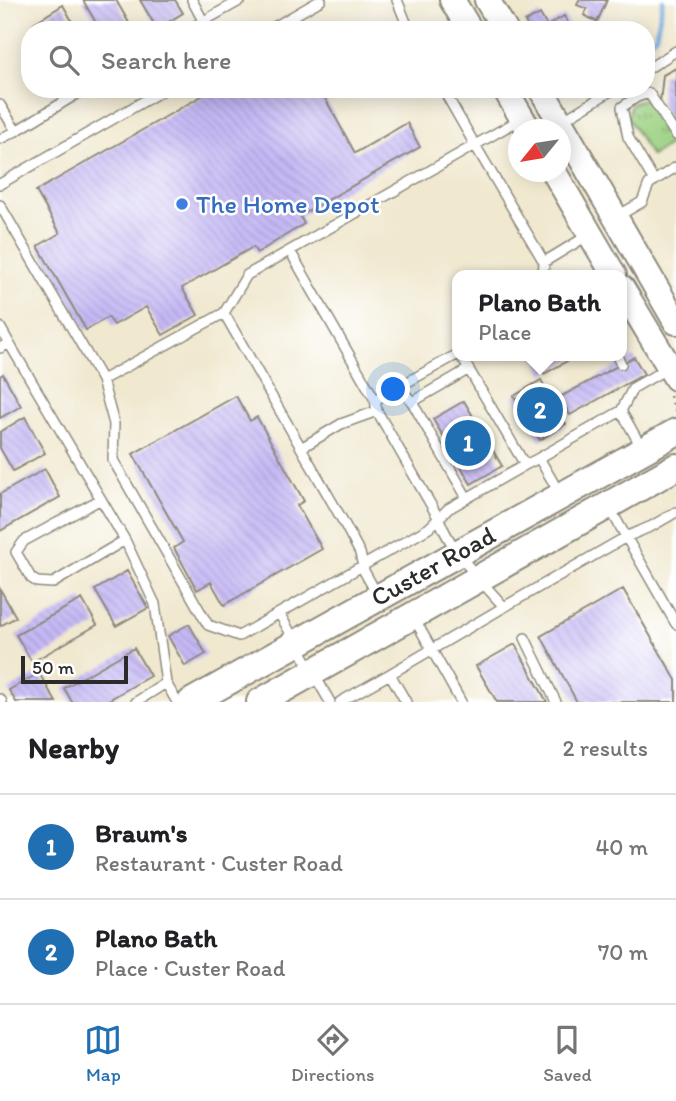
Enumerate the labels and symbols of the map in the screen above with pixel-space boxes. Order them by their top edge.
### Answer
north arrow [508,119,571,182]
place label: The Home Depot [196,188,380,220]
marker: The Home Depot [174,196,190,212]
your location [376,372,410,406]
pin: 2 [517,384,563,436]
pin: 1 [445,417,491,469]
street label: Custer Road [365,518,501,613]
scale bar [21,653,128,685]

